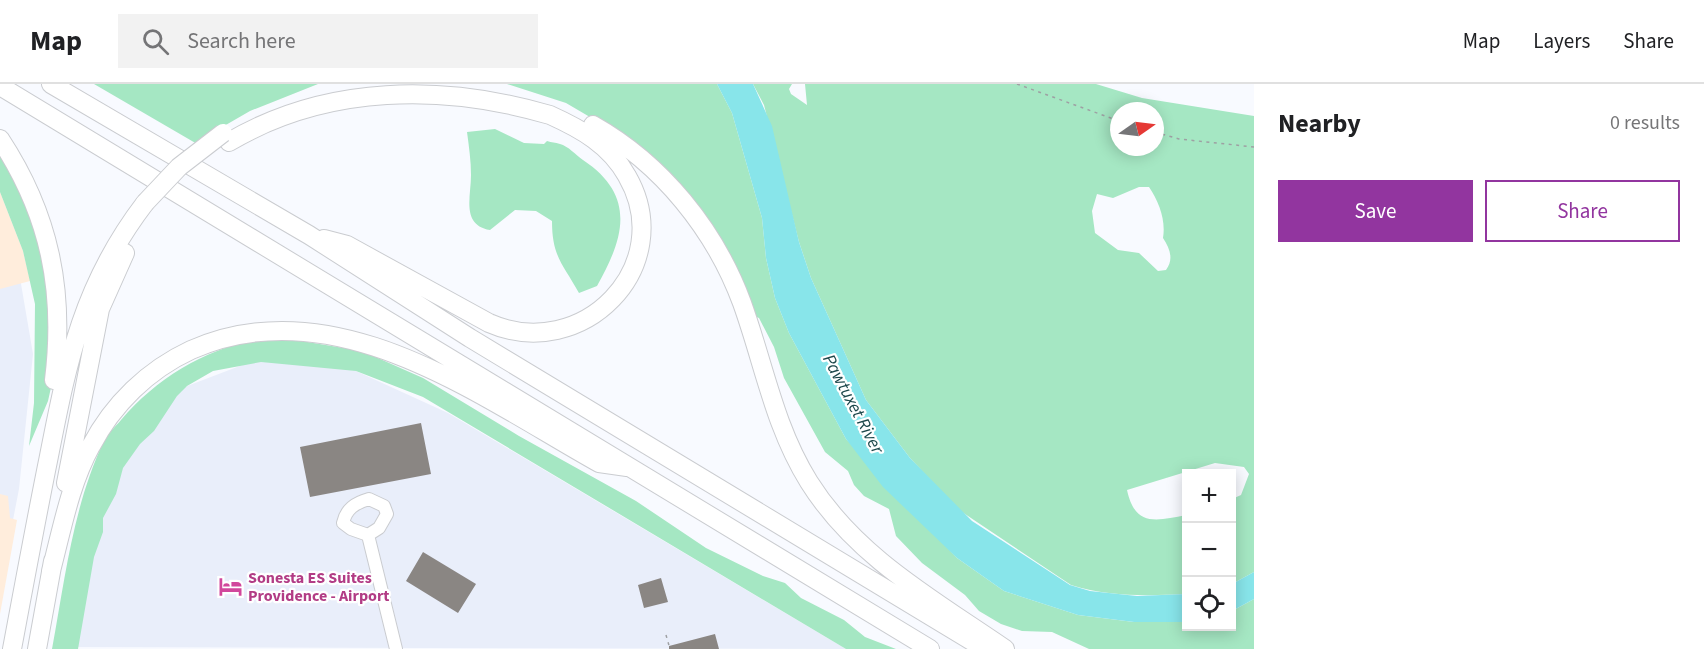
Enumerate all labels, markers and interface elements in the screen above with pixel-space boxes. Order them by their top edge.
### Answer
search box [118,14,538,68]
text: Map [30,21,82,61]
icon: search [139,25,172,58]
text: Search here [187,25,296,57]
text: Map [1463,26,1500,56]
text: Layers [1533,26,1590,56]
text: Share [1623,26,1674,56]
north arrow [1110,102,1164,156]
text: Nearby [1278,105,1361,142]
text: 0 results [1610,109,1680,137]
button: Save [1278,180,1473,242]
button: Share [1485,180,1680,242]
water label: Pawtuxet River [816,350,890,459]
map controls [1182,469,1236,631]
button: + [1182,469,1236,523]
button: − [1182,523,1236,577]
place label: Sonesta ES Suites Providence - Airport [248,567,389,607]
hotel icon: Sonesta ES Suites Providence - Airport [217,574,243,600]
button: locate [1182,577,1236,631]

